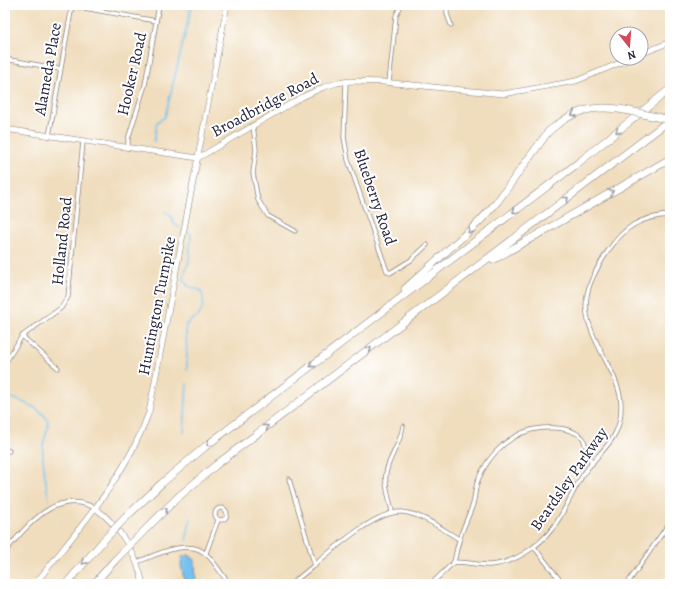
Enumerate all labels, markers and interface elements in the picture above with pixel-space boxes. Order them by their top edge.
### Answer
street label: Alameda Place [29,21,67,118]
north arrow [609,26,649,66]
street label: Hooker Road [112,30,152,118]
text: N [626,47,638,63]
street label: Broadbridge Road [208,67,323,143]
one-way arrow [570,109,578,117]
one-way arrow [615,127,622,134]
street label: Blueberry Road [348,146,402,249]
one-way arrow [607,189,614,196]
street label: Holland Road [46,195,78,286]
one-way arrow [561,197,568,204]
one-way arrow [512,206,519,213]
one-way arrow [467,226,475,234]
street label: Huntington Turnpike [133,235,181,377]
one-way arrow [365,346,372,353]
one-way arrow [309,360,316,367]
street label: Beardsley Parkway [525,422,613,535]
one-way arrow [261,425,268,432]
one-way arrow [206,439,213,446]
one-way arrow [160,507,168,514]
one-way arrow [82,557,89,564]

